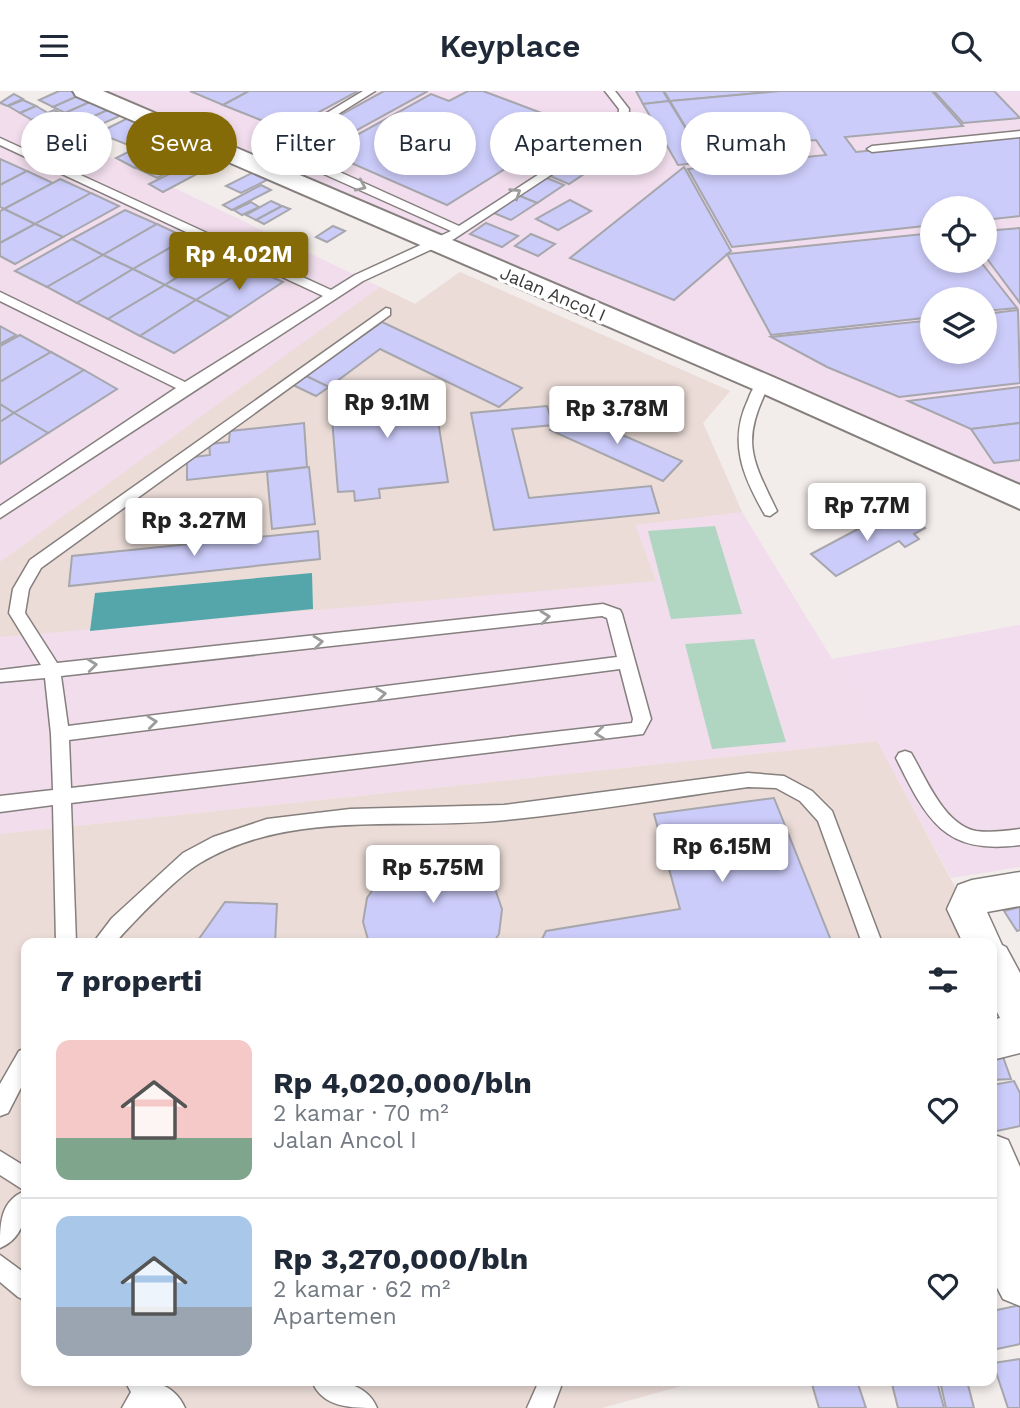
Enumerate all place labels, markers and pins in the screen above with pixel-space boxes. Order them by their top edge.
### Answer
pin: Rp 4.02M [167,233,311,292]
pin: Rp 9.1M [322,381,452,440]
pin: Rp 3.78M [545,387,689,446]
pin: Rp 7.7M [802,483,932,543]
pin: Rp 3.27M [122,498,266,558]
pin: Rp 6.15M [650,825,794,884]
pin: Rp 5.75M [361,845,505,905]

